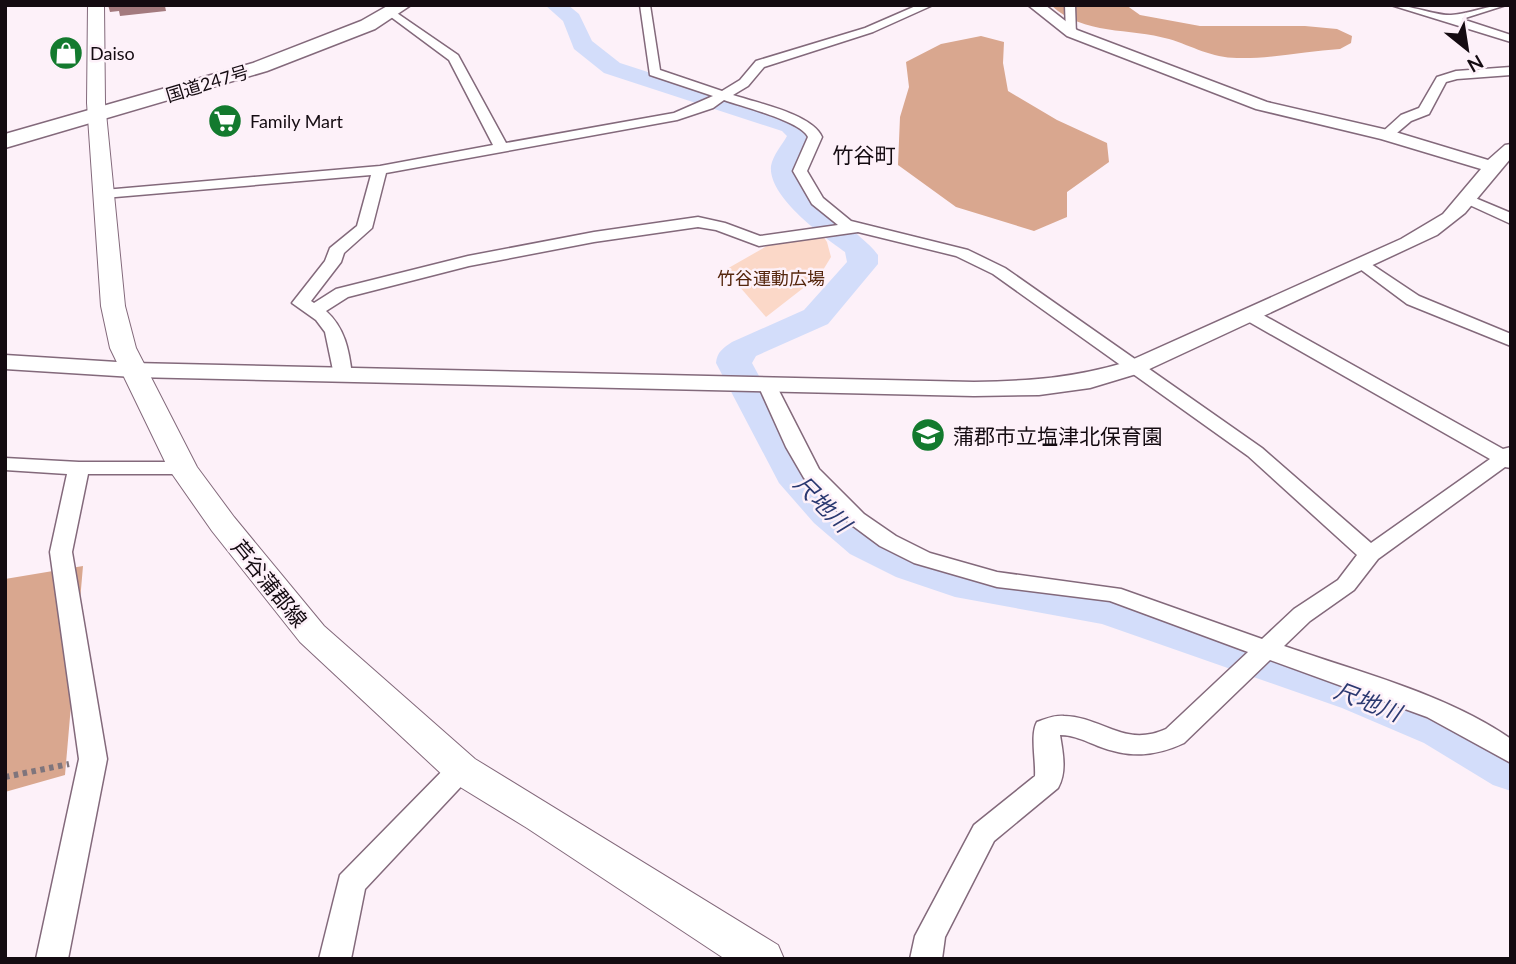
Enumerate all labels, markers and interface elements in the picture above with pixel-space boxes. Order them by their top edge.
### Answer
north arrow [1432,14,1502,84]
shop icon: Daiso [47,34,85,72]
place label: Daiso [90,42,135,64]
text: N [1464,51,1488,78]
street label: 国道247号 [163,60,251,106]
supermarket icon: Family Mart [206,102,244,140]
place label: Family Mart [250,110,344,132]
district label: 竹谷町 [833,142,896,167]
park label: 竹谷運動広場 [717,267,825,289]
school or university icon: 蒲郡市立塩津北保育園 [909,416,947,454]
place label: 蒲郡市立塩津北保育園 [953,423,1163,448]
water label: 尺地川 [789,469,859,539]
street label: 芦谷蒲郡線 [227,534,313,632]
water label: 尺地川 [1331,676,1408,728]

